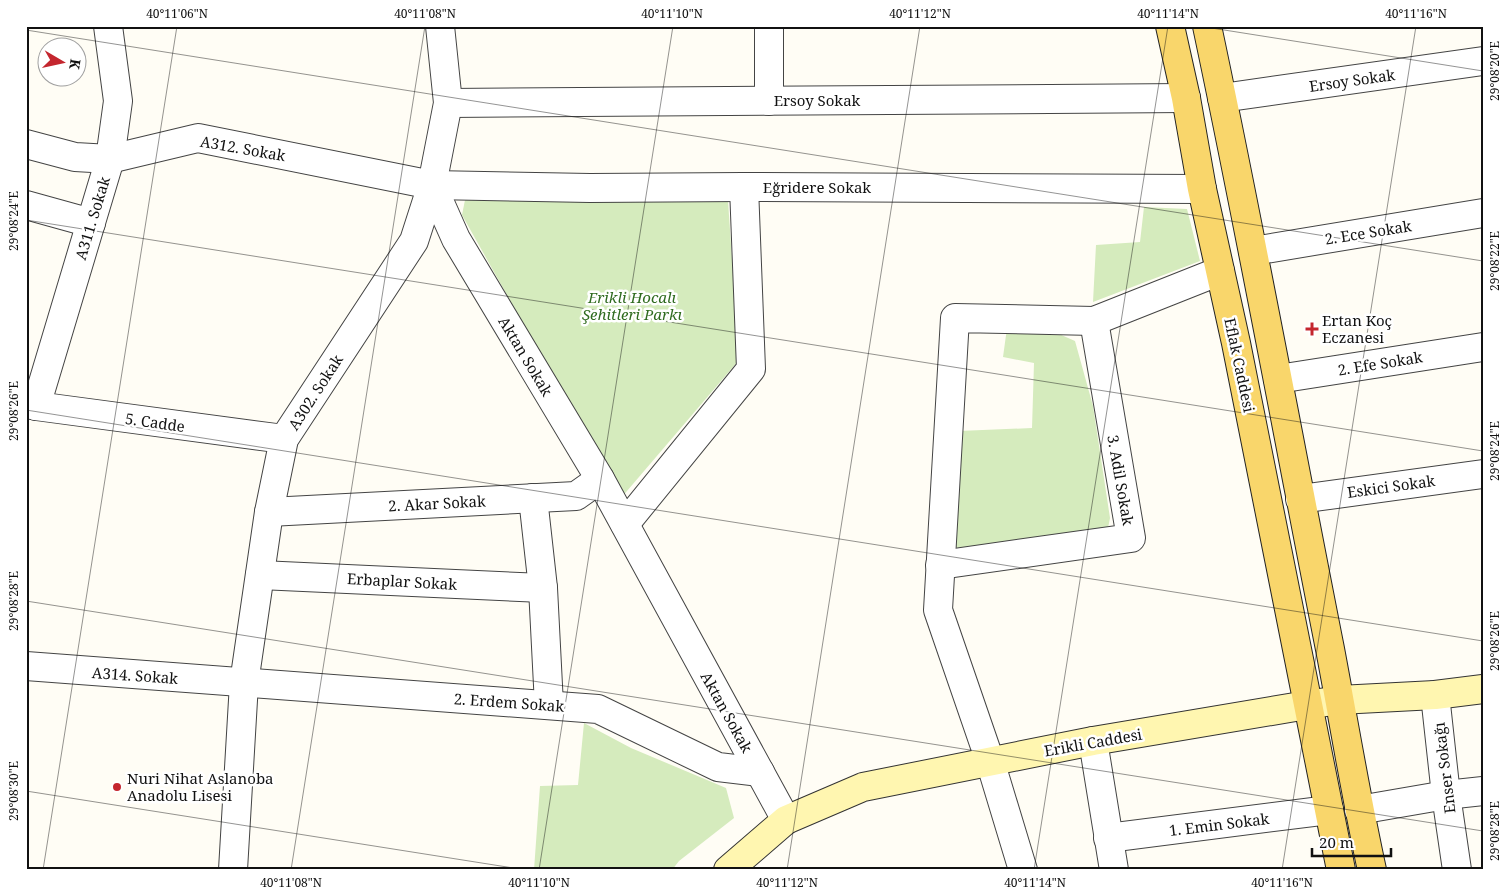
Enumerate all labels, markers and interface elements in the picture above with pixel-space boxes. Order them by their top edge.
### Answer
text: 40°11'06"N [146,5,208,22]
text: 40°11'08"N [394,5,456,22]
text: 40°11'10"N [641,5,703,22]
text: 40°11'12"N [889,5,951,22]
text: 40°11'14"N [1137,5,1199,22]
text: 40°11'16"N [1385,5,1447,22]
north arrow [38,38,88,88]
text: 29°08'20"E [1486,41,1503,101]
text: K [65,58,86,71]
street label: Ersoy Sokak [1308,64,1397,96]
street label: Ersoy Sokak [774,90,861,110]
street label: A312. Sokak [199,131,287,165]
street label: A311. Sokak [70,174,114,262]
street label: Eğridere Sokak [763,177,871,197]
text: 29°08'24"E [5,191,22,251]
street label: 2. Ece Sokak [1323,215,1413,249]
text: 29°08'22"E [1486,231,1503,291]
park label: Erikli Hocalı Şehitleri Parkı [582,287,683,324]
place label: Ertan Koç Eczanesi [1322,310,1392,347]
street label: Aktan Sokak [494,313,558,400]
street label: Eflak Caddesi [1220,316,1260,414]
marker: Ertan Koç Eczanesi [1306,323,1318,335]
street label: 2. Efe Sokak [1336,346,1424,380]
street label: A302. Sokak [283,350,347,434]
text: 29°08'26"E [5,381,22,441]
street label: 5. Cadde [124,408,186,436]
text: 29°08'24"E [1486,421,1503,481]
street label: 3. Adil Sokak [1103,433,1139,527]
street label: Eskici Sokak [1346,470,1436,502]
street label: 2. Akar Sokak [388,490,486,516]
street label: Erbaplar Sokak [346,568,458,594]
text: 29°08'28"E [5,571,22,631]
text: 29°08'26"E [1486,611,1503,671]
street label: A314. Sokak [91,662,179,688]
street label: Aktan Sokak [697,668,758,756]
street label: 2. Erdem Sokak [453,688,565,716]
street label: Enser Sokağı [1428,721,1460,815]
street label: Erikli Caddesi [1043,724,1144,760]
text: 29°08'30"E [5,761,22,821]
place label: Nuri Nihat Aslanoba Anadolu Lisesi [127,768,274,805]
marker: Nuri Nihat Aslanoba Anadolu Lisesi [111,781,123,793]
text: 29°08'28"E [1486,801,1503,861]
street label: 1. Emin Sokak [1168,808,1270,840]
scale bar [1312,826,1390,858]
text: 20 m [1319,832,1354,852]
text: 40°11'08"N [260,874,322,891]
text: 40°11'10"N [508,874,570,891]
text: 40°11'12"N [756,874,818,891]
text: 40°11'14"N [1004,874,1066,891]
text: 40°11'16"N [1251,874,1313,891]

